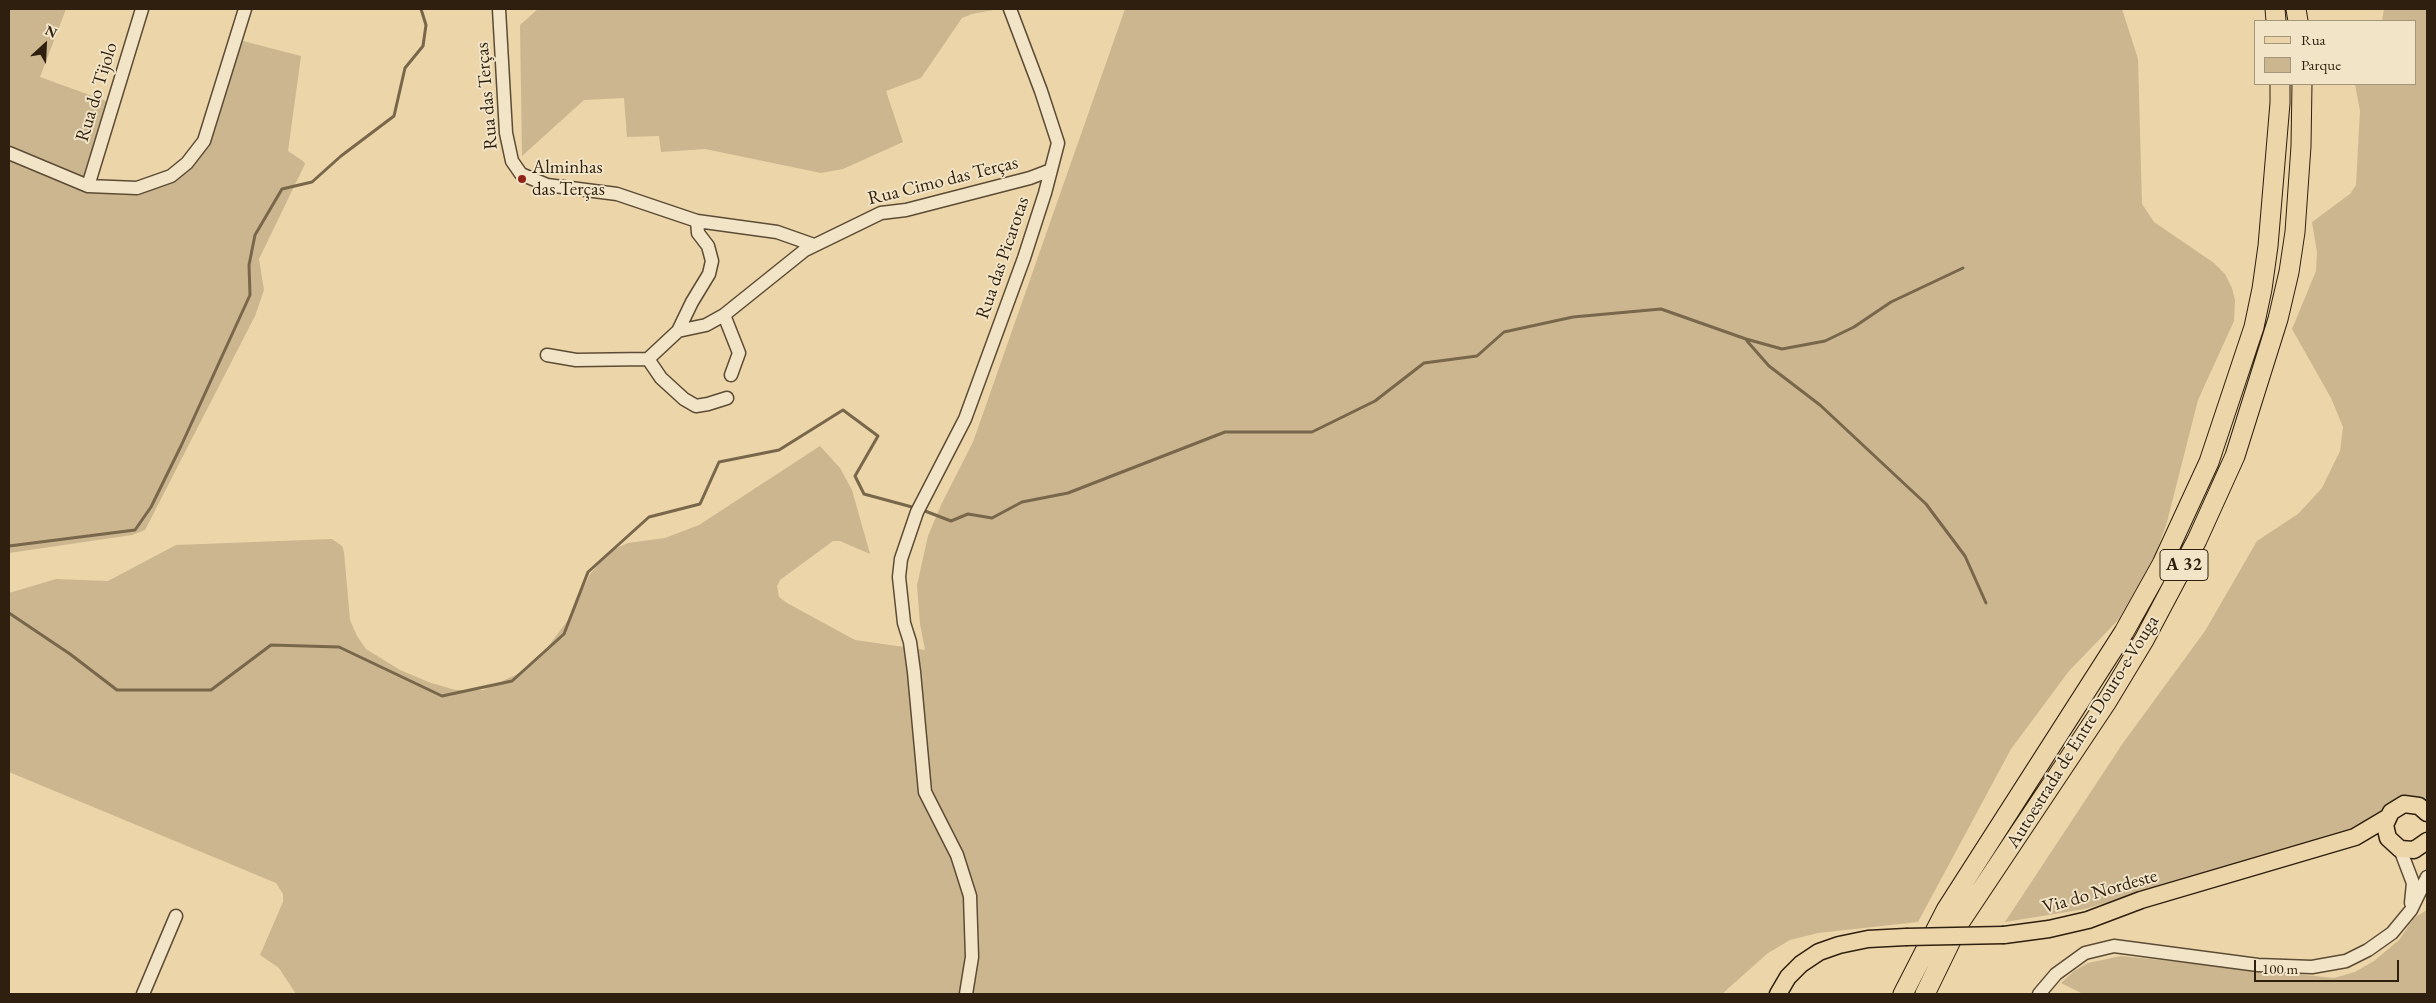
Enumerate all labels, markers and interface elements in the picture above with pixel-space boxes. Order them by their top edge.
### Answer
north arrow [20,20,70,70]
legend [2254,20,2416,85]
text: N [42,21,60,42]
text: Rua [2301,30,2326,49]
street label: Rua do Tijolo [71,40,123,144]
street label: Rua das Terças [471,41,503,151]
text: Parque [2301,55,2341,74]
street label: Rua Cimo das Terças [866,151,1020,211]
place label: Alminhas das Terças [532,157,605,201]
marker: Alminhas das Terças [516,173,528,185]
street label: Rua das Picarotas [971,194,1035,322]
road number: A 32 [2160,550,2208,580]
street label: Autoestrada de Entre Douro-e-Vouga [2002,611,2164,853]
street label: Via do Nordeste [2040,865,2160,919]
scale bar [2256,950,2401,982]
text: 100 m [2262,959,2298,978]

